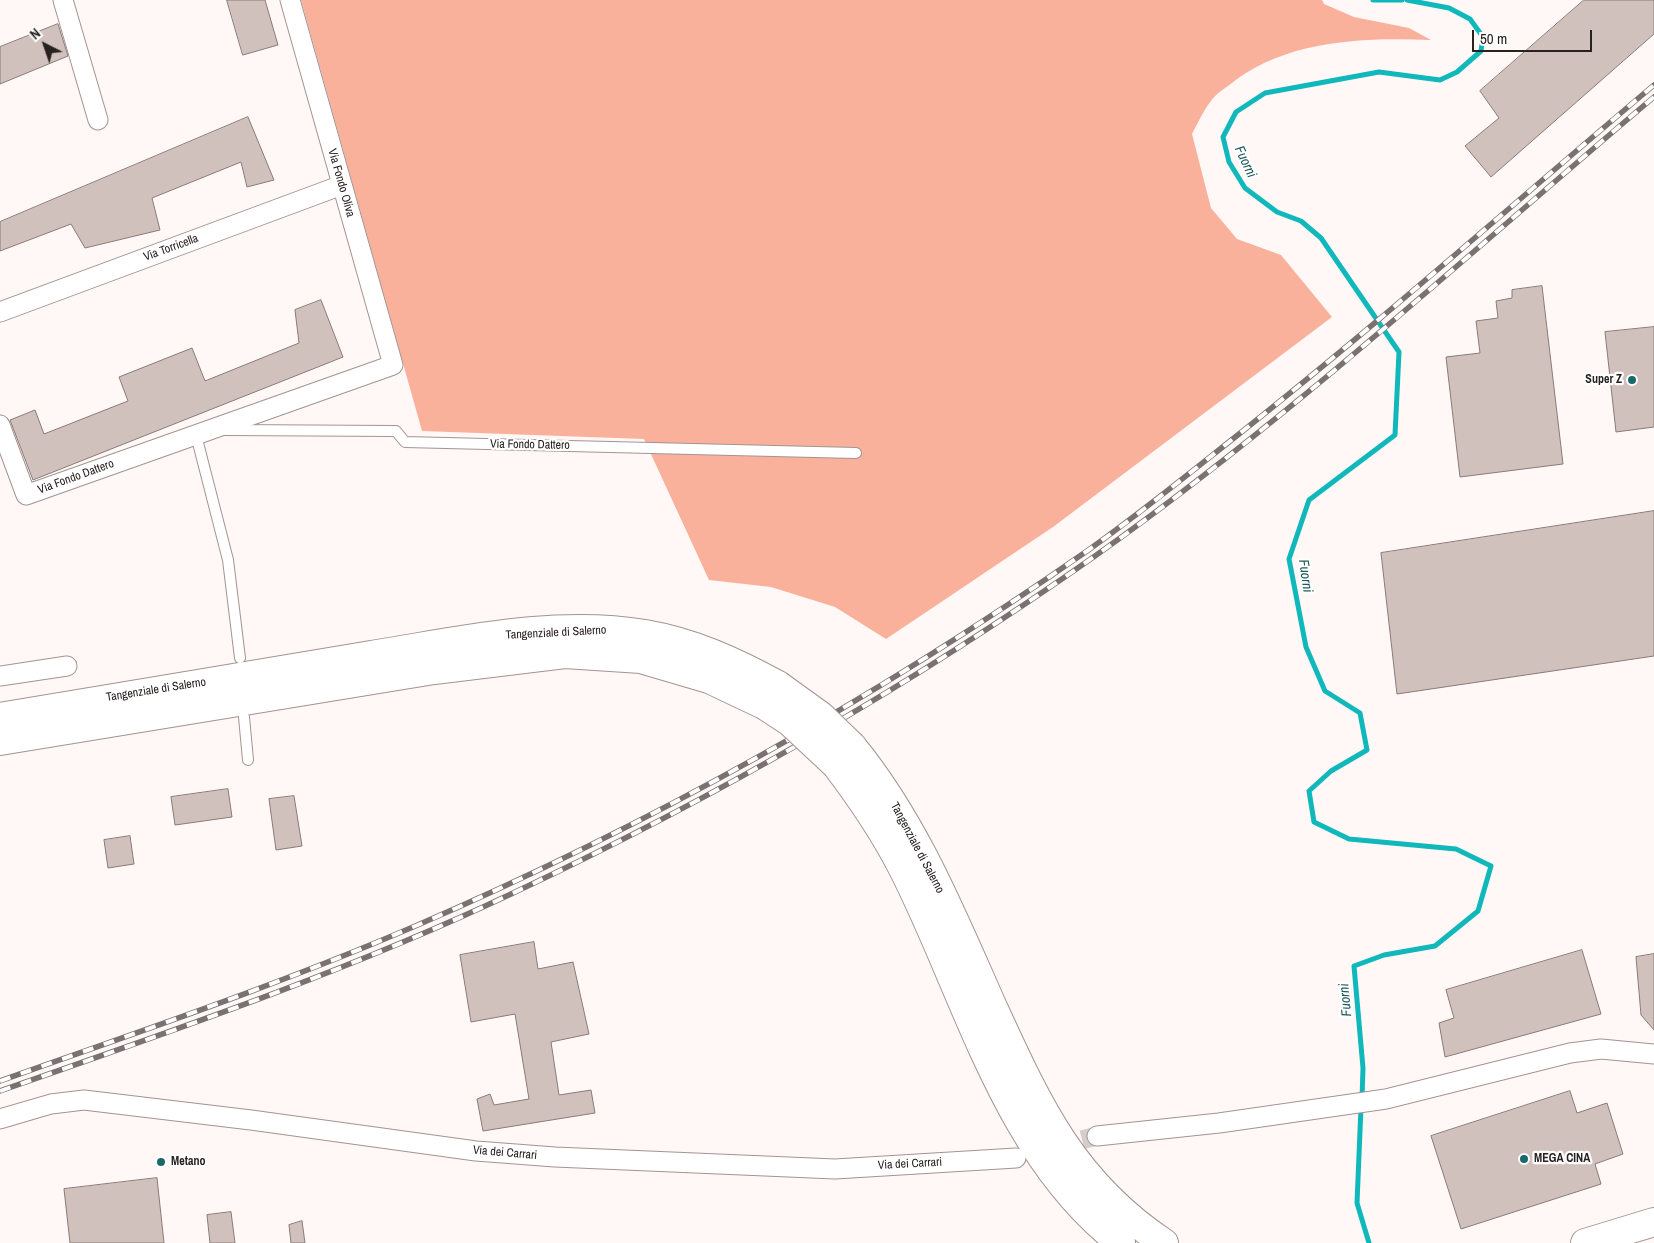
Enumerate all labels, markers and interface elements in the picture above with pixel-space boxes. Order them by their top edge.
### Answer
north arrow [20,20,70,70]
scale bar [1474,20,1594,52]
text: N [26,24,44,43]
text: 50 m [1480,28,1507,49]
water label: Fuorni [1230,143,1260,181]
street label: Via Fondo Oliva [324,147,358,219]
street label: Via Torricella [142,231,200,265]
place label: Super Z [1585,373,1622,387]
marker: Super Z [1626,374,1638,386]
street label: Via Fondo Dattero [490,437,570,453]
street label: Via Fondo Dattero [36,457,116,497]
water label: Fuorni [1294,558,1316,594]
street label: Tangenziale di Salerno [505,623,607,643]
street label: Tangenziale di Salerno [105,675,207,705]
street label: Tangenziale di Salerno [887,800,947,896]
water label: Fuorni [1336,983,1356,1017]
street label: Via dei Carrari [472,1143,538,1163]
place label: MEGA CINA [1534,1152,1590,1166]
marker: MEGA CINA [1518,1153,1530,1165]
place label: Metano [171,1155,205,1169]
street label: Via dei Carrari [877,1155,943,1173]
marker: Metano [155,1156,167,1168]

